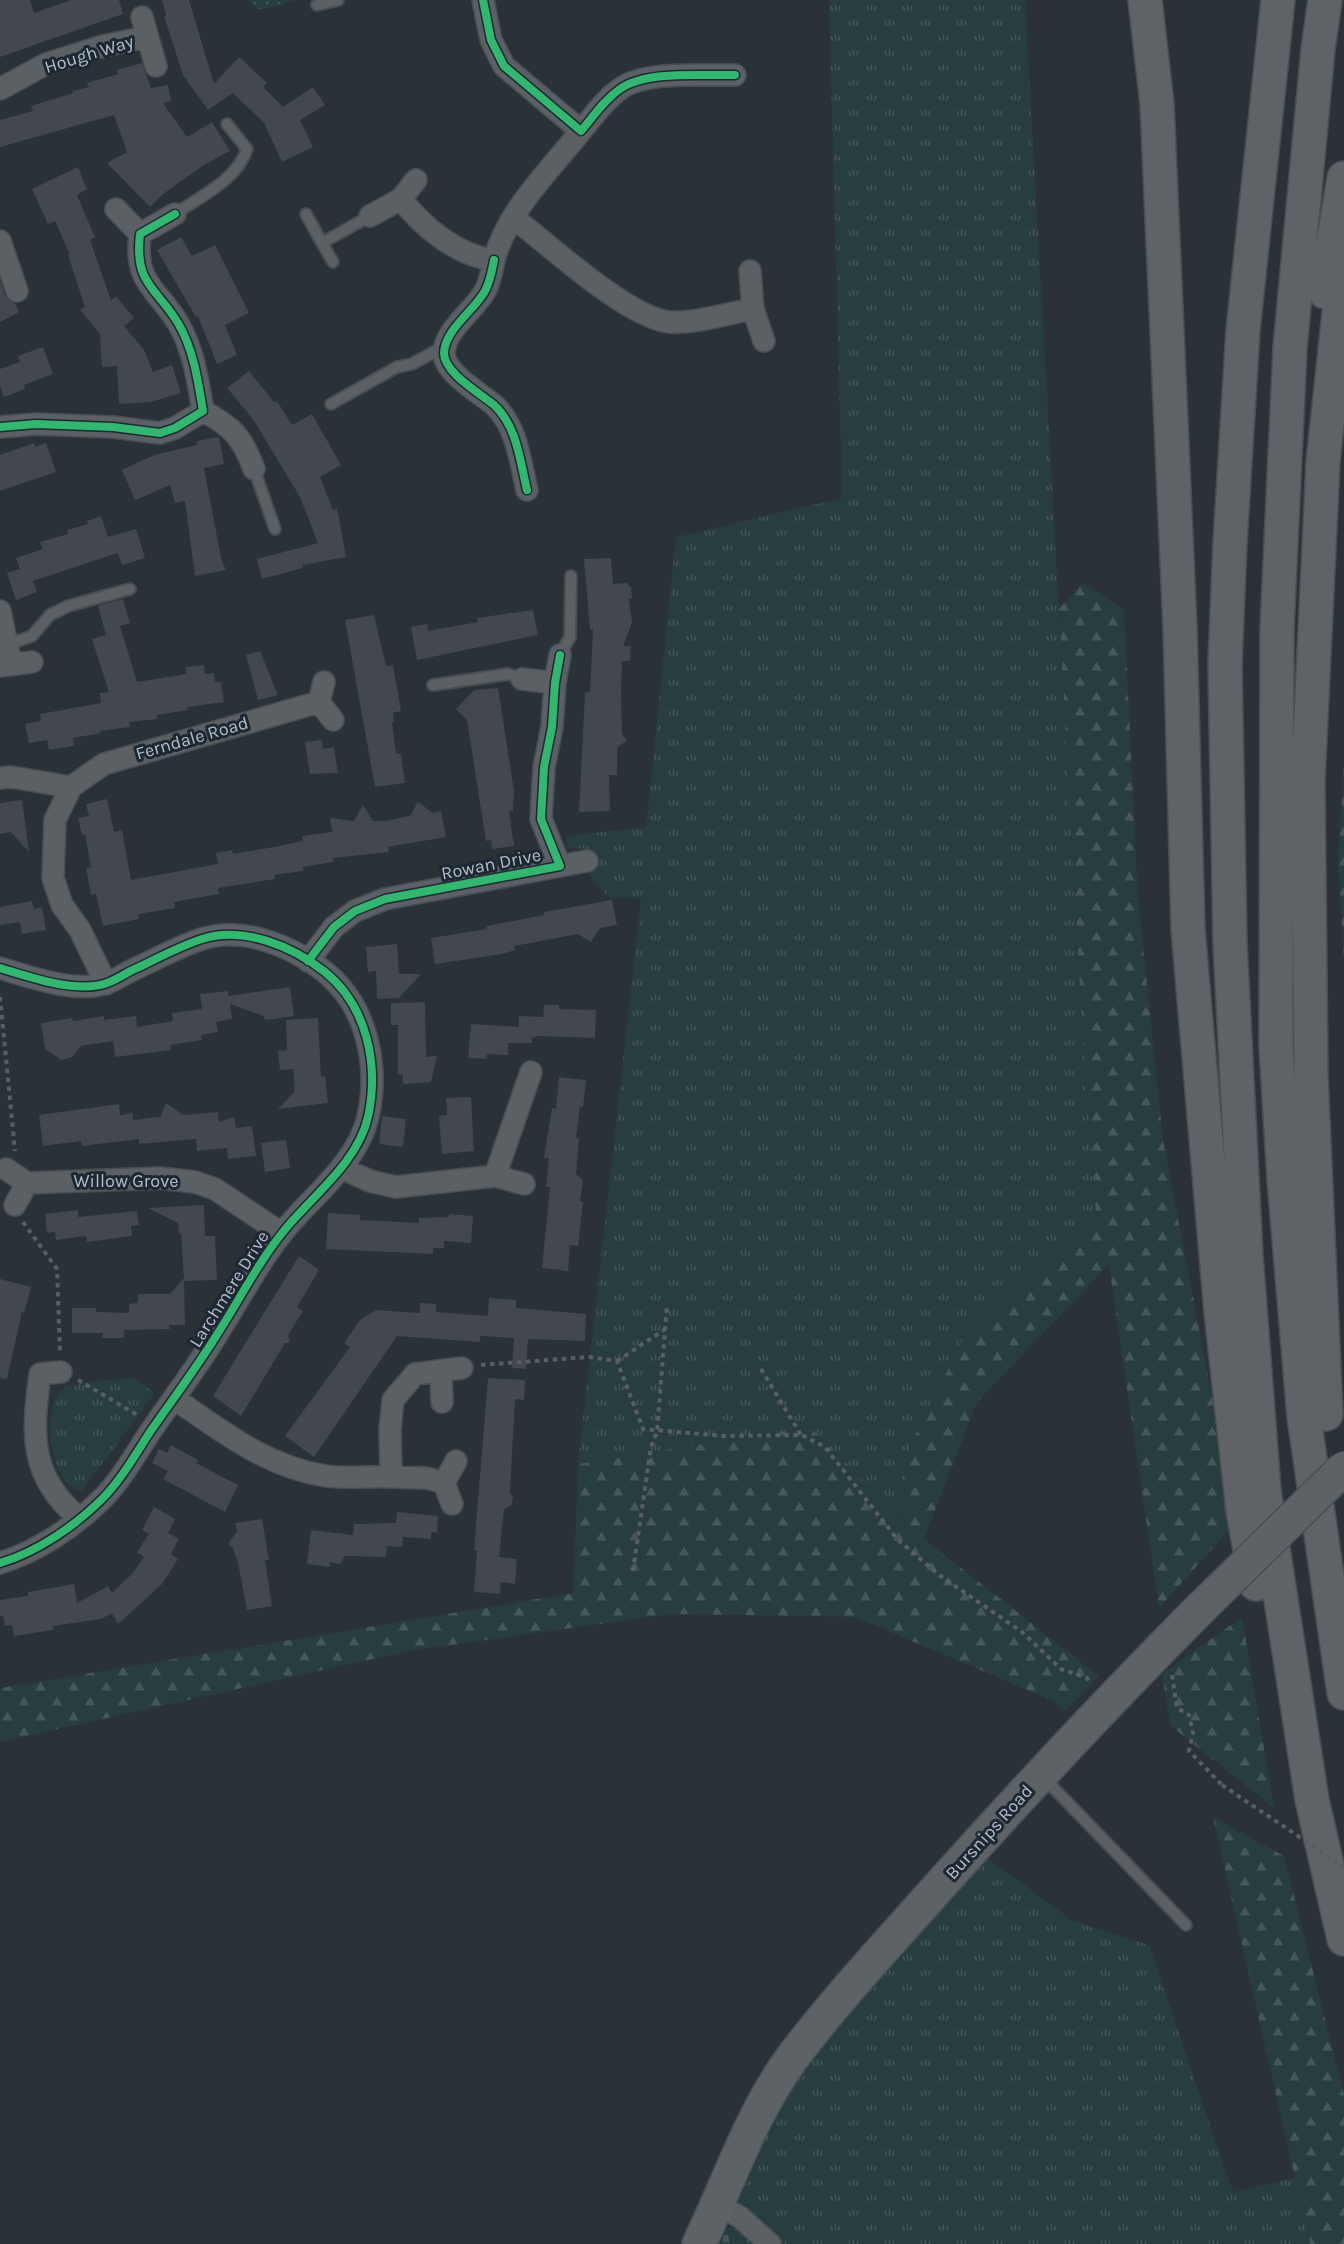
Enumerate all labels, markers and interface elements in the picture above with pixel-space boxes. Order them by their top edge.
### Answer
street label: Hough Way [42,30,137,78]
street label: Ferndale Road [133,711,251,765]
street label: Rowan Drive [439,844,543,884]
street label: Willow Grove [74,1170,178,1192]
street label: Larchmere Drive [184,1227,274,1351]
street label: Bursnips Road [941,1780,1037,1884]

